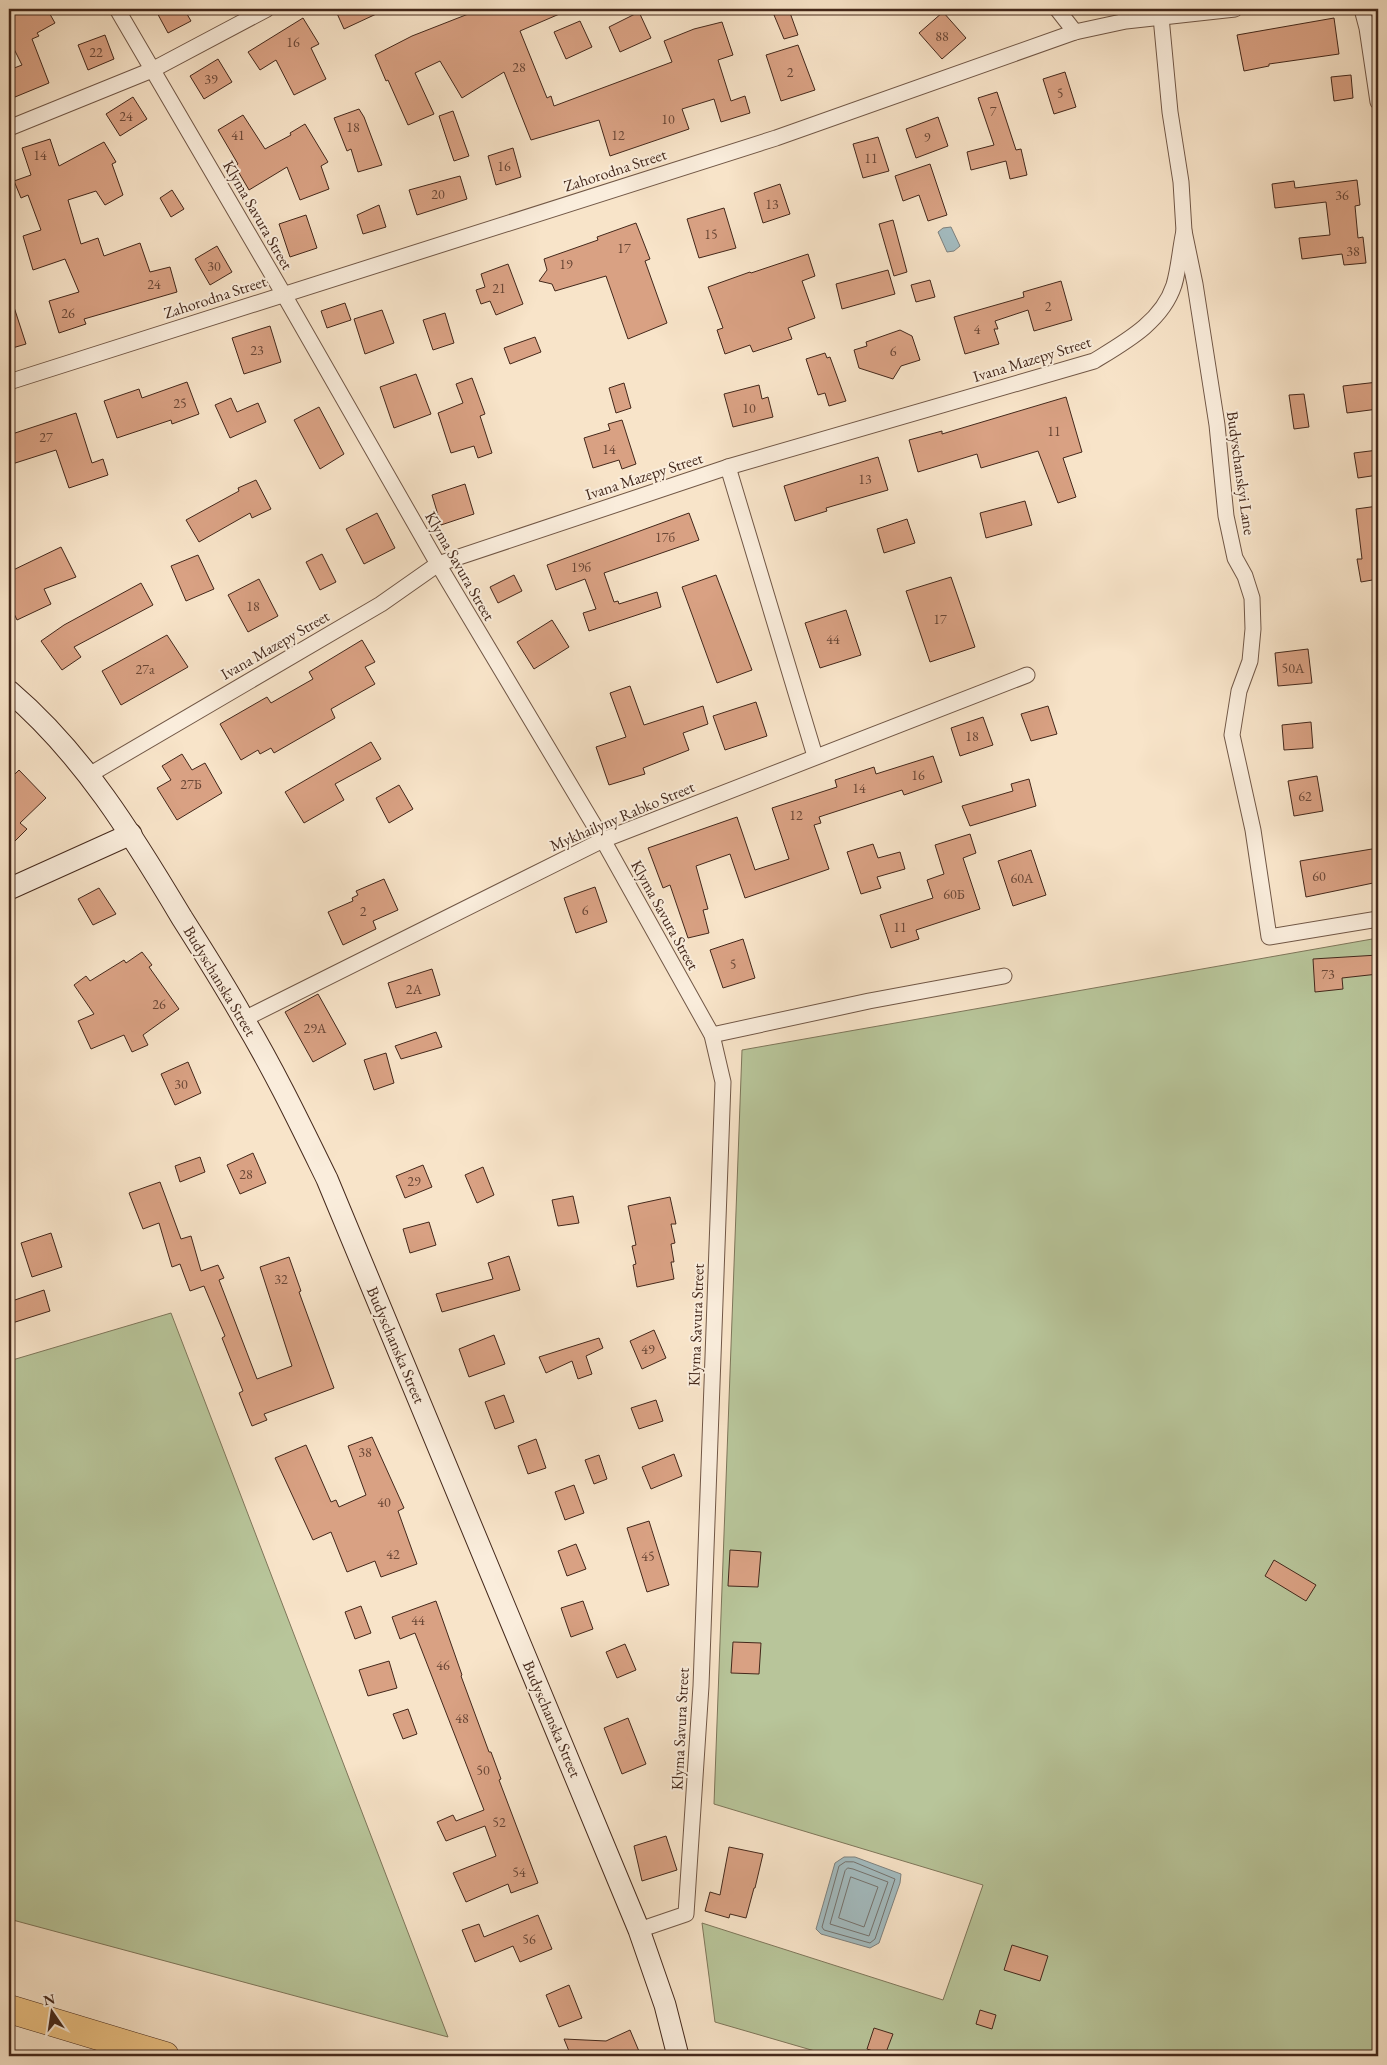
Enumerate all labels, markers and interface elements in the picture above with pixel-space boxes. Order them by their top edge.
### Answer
house number: 88 [935,27,949,45]
house number: 16 [286,33,300,51]
house number: 22 [89,43,103,61]
house number: 28 [512,58,526,76]
house number: 2 [787,63,794,81]
house number: 39 [204,70,218,88]
house number: 5 [1057,84,1063,102]
house number: 7 [990,102,997,120]
house number: 24 [119,107,133,125]
house number: 10 [661,110,675,128]
house number: 18 [346,118,360,136]
house number: 41 [231,126,245,144]
house number: 12 [611,126,625,144]
house number: 9 [924,128,931,146]
street label: Zahorodna Street [561,144,669,196]
house number: 14 [33,146,47,164]
house number: 11 [864,149,878,167]
street label: Klyma Savura Street [218,157,298,273]
house number: 16 [497,157,511,175]
house number: 20 [431,185,445,203]
house number: 36 [1335,186,1349,204]
house number: 13 [765,195,779,213]
house number: 15 [704,225,718,243]
house number: 17 [617,239,631,257]
house number: 38 [1346,242,1360,260]
house number: 19 [559,255,573,273]
house number: 30 [207,257,221,275]
street label: Zahorodna Street [161,271,269,323]
house number: 24 [147,275,161,293]
house number: 21 [492,279,506,297]
house number: 2 [1045,297,1052,315]
house number: 26 [61,304,75,322]
house number: 4 [974,320,981,338]
street label: Ivana Mazepy Street [970,331,1094,387]
house number: 23 [250,341,264,359]
house number: 6 [890,342,897,360]
house number: 25 [173,394,187,412]
house number: 10 [742,399,756,417]
street label: Budyschanskyi Lane [1222,410,1260,536]
house number: 11 [1047,422,1061,440]
house number: 27 [39,428,53,446]
house number: 14 [602,440,616,458]
street label: Ivana Mazepy Street [583,447,705,505]
house number: 13 [858,470,872,488]
street label: Klyma Savura Street [420,508,500,624]
house number: 17б [655,528,675,546]
house number: 19б [571,558,591,576]
house number: 18 [246,597,260,615]
street label: Ivana Mazepy Street [217,605,333,685]
house number: 17 [933,610,947,628]
house number: 44 [826,630,840,648]
house number: 50А [1281,659,1305,677]
house number: 27а [135,660,155,678]
house number: 18 [965,727,979,745]
house number: 16 [911,766,925,784]
house number: 27Б [180,775,202,793]
street label: Mykhailyny Rabko Street [546,776,698,856]
house number: 14 [852,779,866,797]
house number: 62 [1298,787,1312,805]
house number: 12 [789,806,803,824]
street label: Klyma Savura Street [626,856,704,974]
house number: 60 [1312,867,1326,885]
house number: 60А [1010,869,1034,887]
house number: 60Б [943,885,965,903]
house number: 6 [582,901,589,919]
house number: 2 [360,902,367,920]
house number: 11 [893,918,907,936]
street label: Budyschanska Street [179,922,261,1040]
house number: 5 [730,955,736,973]
house number: 73 [1321,965,1335,983]
house number: 2А [406,980,423,998]
house number: 26 [152,995,166,1013]
house number: 29А [303,1019,327,1037]
house number: 30 [174,1075,188,1093]
house number: 28 [239,1165,253,1183]
house number: 29 [407,1172,421,1190]
street label: Klyma Savura Street [683,1263,709,1387]
house number: 32 [274,1270,288,1288]
street label: Budyschanska Street [362,1283,430,1407]
house number: 49 [641,1340,655,1358]
house number: 38 [358,1443,372,1461]
house number: 40 [377,1493,391,1511]
house number: 42 [386,1545,400,1563]
house number: 45 [641,1547,655,1565]
house number: 44 [411,1611,425,1629]
house number: 46 [436,1656,450,1674]
street label: Budyschanska Street [518,1657,586,1781]
street label: Klyma Savura Street [666,1667,694,1791]
house number: 48 [455,1709,469,1727]
house number: 50 [476,1761,490,1779]
house number: 52 [492,1813,506,1831]
house number: 54 [512,1863,526,1881]
house number: 56 [522,1930,536,1948]
north arrow [28,1988,78,2038]
text: N [42,1989,57,2009]

